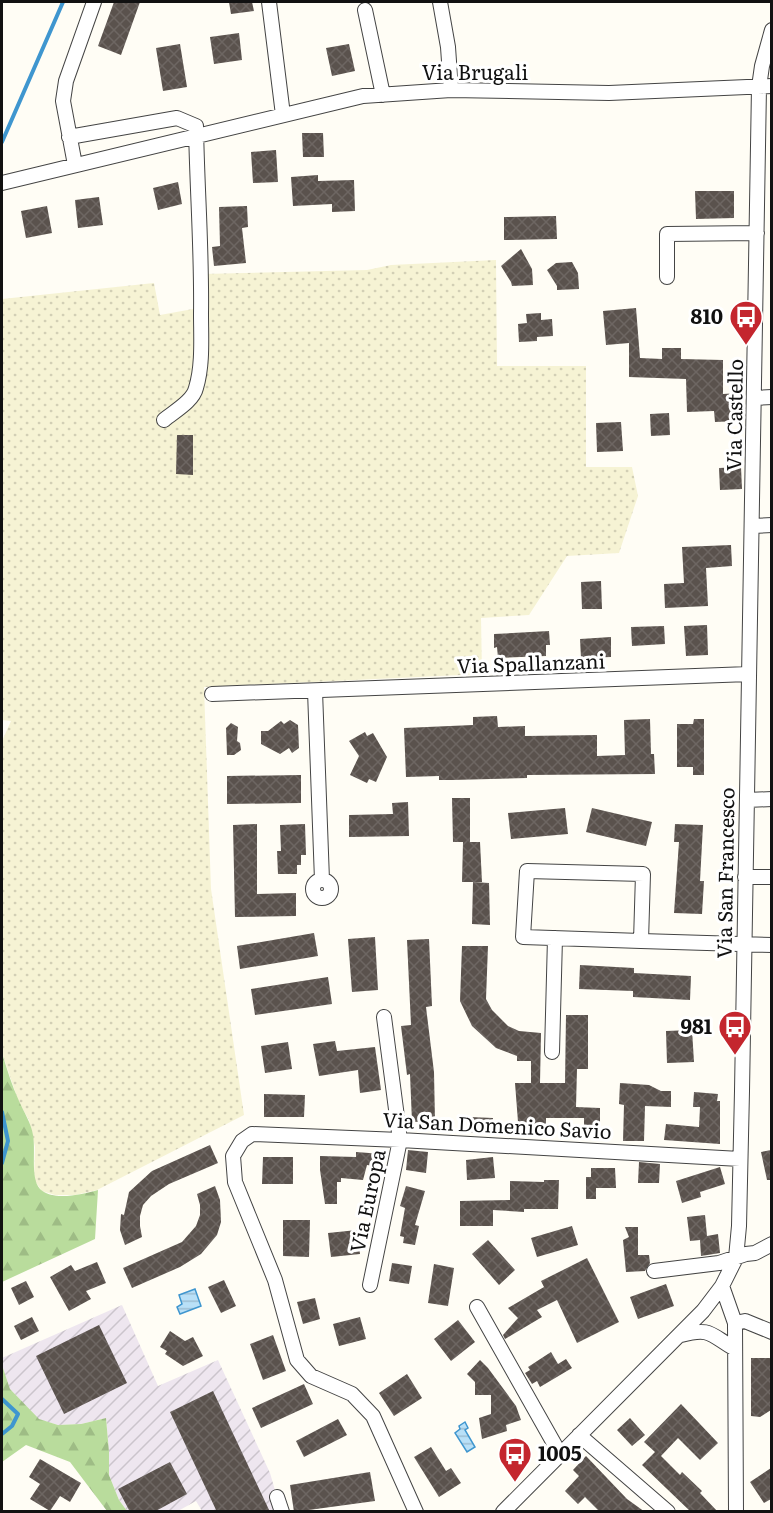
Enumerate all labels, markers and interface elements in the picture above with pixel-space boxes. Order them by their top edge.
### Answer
street label: Via Brugali [422,56,529,86]
bus stop icon: 810 [728,299,764,346]
place label: 810 [691,300,723,330]
street label: Via Castello [717,359,749,471]
street label: Via Spallanzani [456,644,606,680]
street label: Via San Francesco [708,787,740,959]
bus stop icon: 981 [717,1009,753,1056]
place label: 981 [680,1010,712,1040]
street label: Via San Domenico Savio [382,1103,612,1145]
street label: Via Europa [340,1146,392,1255]
bus stop icon: 1005 [497,1436,533,1483]
place label: 1005 [538,1437,582,1467]

